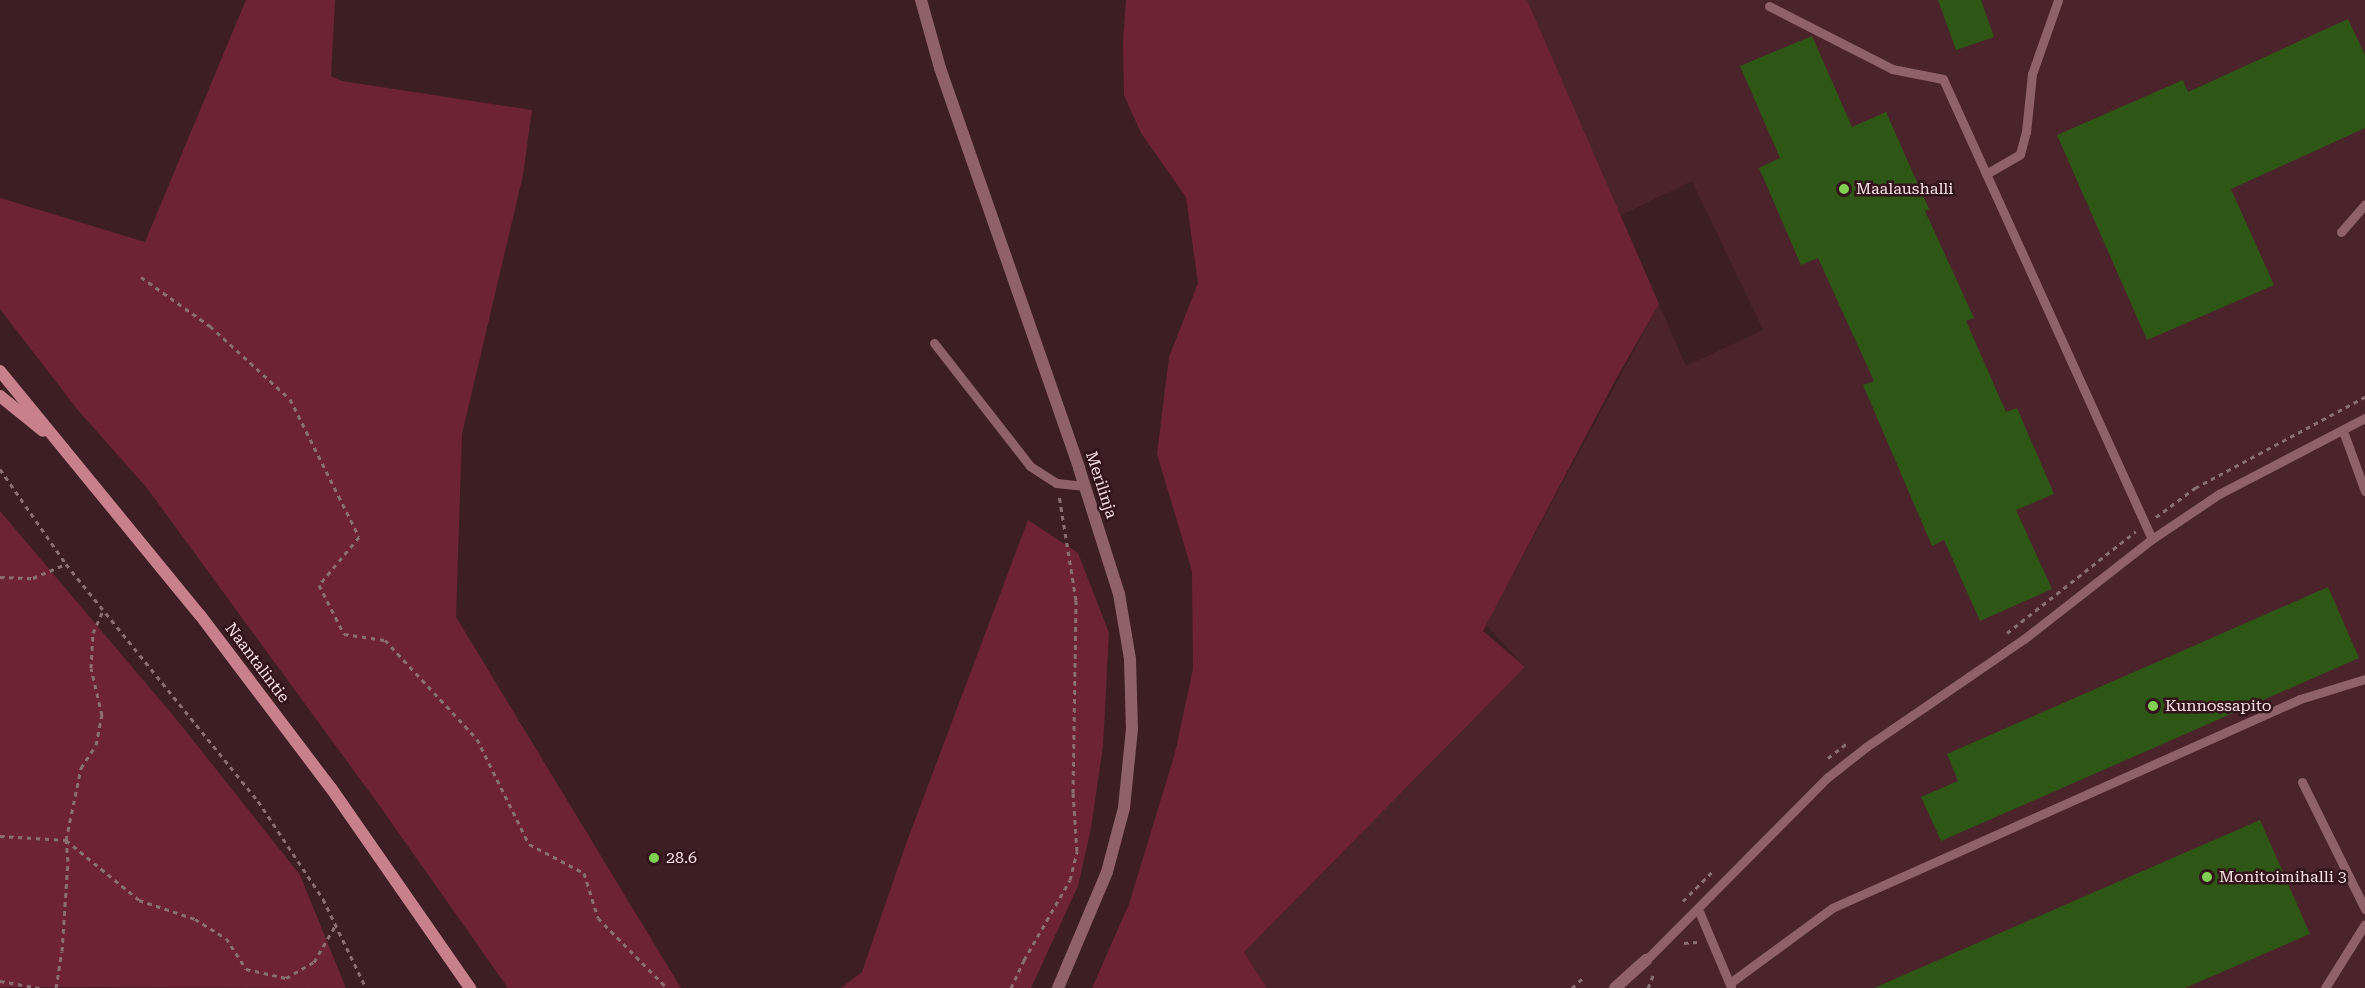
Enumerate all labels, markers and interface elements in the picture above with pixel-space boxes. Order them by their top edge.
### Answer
place label: Maalaushalli [1856,179,1953,199]
marker: Maalaushalli [1837,182,1851,196]
street label: Merilinja [1081,449,1121,521]
street label: Naantalintie [221,619,293,707]
place label: Kunnossapito [2165,696,2272,716]
marker: Kunnossapito [2146,699,2160,713]
place label: 28.6 [666,848,697,868]
marker: 28.6 [647,851,661,865]
place label: Monitoimihalli 3 [2219,867,2347,887]
marker: Monitoimihalli 3 [2200,870,2214,884]

